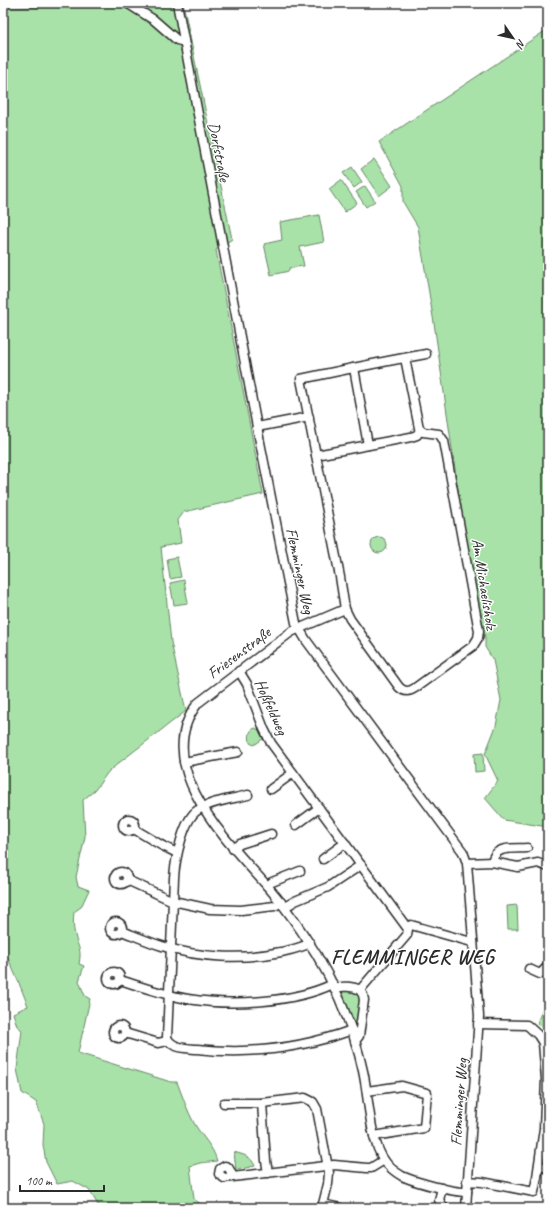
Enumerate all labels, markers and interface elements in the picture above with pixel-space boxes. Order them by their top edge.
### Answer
north arrow [493,18,533,58]
text: N [512,37,529,52]
street label: Dorfstraße [203,121,235,185]
street label: Flemminger Weg [281,526,319,617]
street label: Am Michaelisholz [467,537,501,633]
street label: Friesenstraße [203,622,276,683]
street label: Hoßfeldweg [250,676,293,739]
district label: FLEMMINGER WEG [331,945,497,970]
street label: Flemminger Weg [446,1056,472,1146]
scale bar [20,1167,104,1193]
text: 100 m [26,1173,53,1189]

